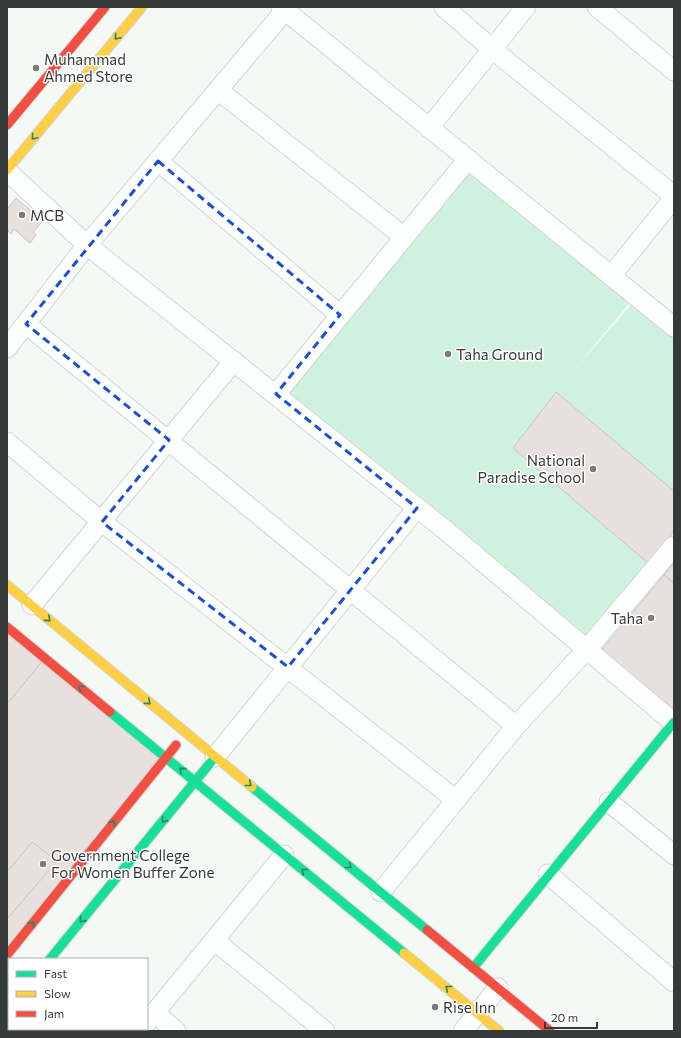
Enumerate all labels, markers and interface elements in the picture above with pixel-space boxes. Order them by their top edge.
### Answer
one-way arrow [115,32,122,40]
place label: Muhammad Ahmed Store [44,50,133,85]
marker: Muhammad Ahmed Store [31,63,41,73]
one-way arrow [32,133,39,140]
place label: MCB [30,206,64,224]
marker: MCB [17,210,27,220]
place label: Taha Ground [456,345,543,363]
marker: Taha Ground [443,349,453,359]
place label: National Paradise School [477,451,585,486]
marker: National Paradise School [588,464,598,474]
place label: Taha [610,609,643,627]
marker: Taha [646,613,656,623]
one-way arrow [43,614,51,621]
one-way arrow [79,685,86,692]
one-way arrow [143,697,151,704]
one-way arrow [179,767,187,775]
one-way arrow [244,779,251,786]
one-way arrow [162,815,169,822]
one-way arrow [109,821,116,828]
place label: Government College For Women Buffer Zone [51,846,214,881]
marker: Government College For Women Buffer Zone [38,859,48,869]
one-way arrow [345,862,352,869]
one-way arrow [301,868,308,875]
one-way arrow [80,916,87,923]
one-way arrow [27,922,34,929]
legend [8,958,148,1030]
text: Fast [44,966,67,980]
text: Slow [44,986,71,1000]
one-way arrow [445,986,452,993]
place label: Rise Inn [443,998,496,1016]
marker: Rise Inn [430,1002,440,1012]
scale bar [545,1004,597,1030]
text: Jam [44,1006,64,1021]
text: 20 m [551,1010,578,1024]

